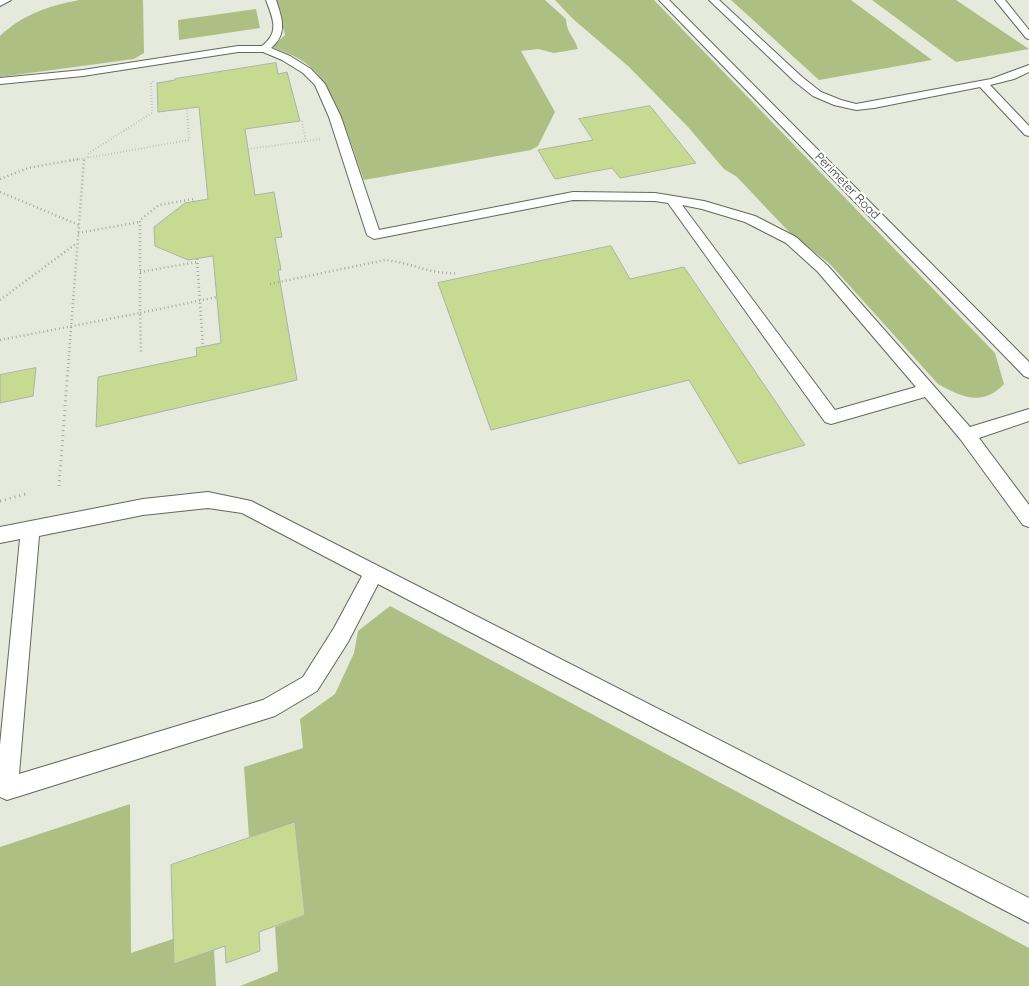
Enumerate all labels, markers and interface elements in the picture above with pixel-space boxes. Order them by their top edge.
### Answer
street label: Perimeter Road [812,150,882,222]

